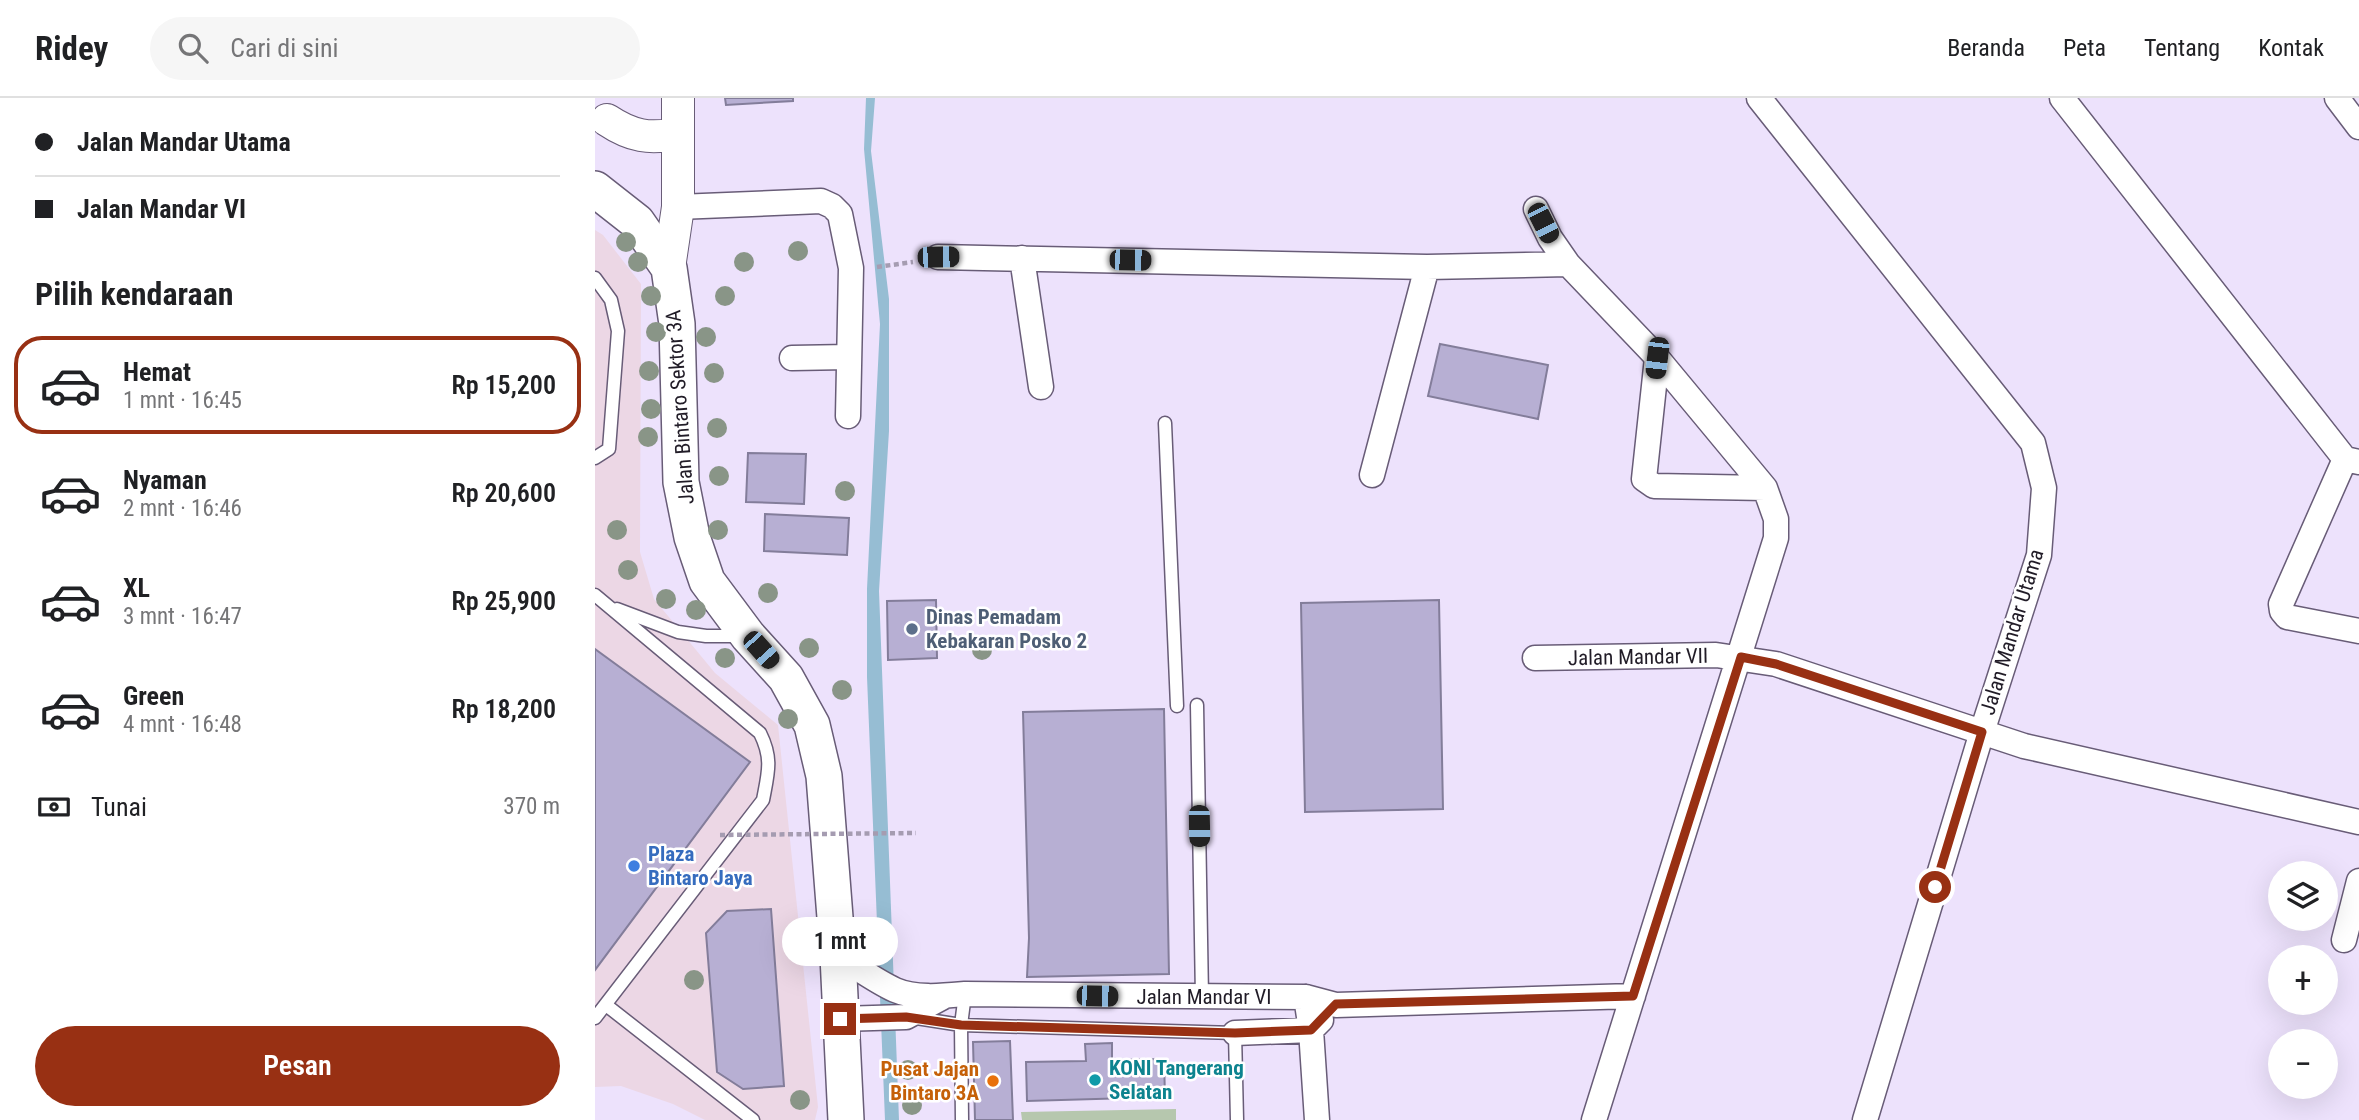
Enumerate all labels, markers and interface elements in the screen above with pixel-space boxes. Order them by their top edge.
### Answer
search box [150,17,640,80]
text: Ridey [35,29,108,68]
icon: search [174,29,212,67]
text: Cari di sini [230,33,338,63]
text: Beranda [1947,34,2025,62]
text: Peta [2063,34,2106,62]
text: Tentang [2144,34,2220,62]
text: Kontak [2258,34,2324,62]
text: Jalan Mandar Utama [77,127,291,157]
text: Jalan Mandar VI [77,194,246,224]
car [1525,200,1562,246]
car [917,246,960,268]
car [1109,249,1152,271]
text: Pilih kendaraan [35,275,234,313]
street label: Jalan Bintaro Sektor 3A [661,309,699,505]
car [1645,336,1670,380]
icon: car [39,354,102,417]
text: Hemat [123,357,191,387]
text: Rp 15,200 [451,370,556,400]
text: 1 mnt · 16:45 [123,387,242,414]
icon: car [39,462,102,525]
text: Nyaman [123,465,207,495]
text: Rp 20,600 [451,478,556,508]
text: 2 mnt · 16:46 [123,495,242,522]
street label: Jalan Mandar Utama [1975,546,2049,718]
icon: car [39,570,102,633]
text: XL [123,573,150,603]
text: Rp 25,900 [451,586,556,616]
text: 3 mnt · 16:47 [123,603,242,630]
place label: Dinas Pemadam Kebakaran Posko 2 [926,605,1087,653]
marker: Dinas Pemadam Kebakaran Posko 2 [904,621,920,637]
car [740,627,783,673]
street label: Jalan Mandar VII [1568,644,1708,670]
icon: car [39,678,102,741]
text: Green [123,681,184,711]
text: Rp 18,200 [451,694,556,724]
text: 4 mnt · 16:48 [123,711,242,738]
icon: cash [35,788,73,826]
text: Tunai [91,792,147,822]
text: 370 m [503,793,560,820]
car [1189,805,1210,847]
place label: Plaza Bintaro Jaya [648,842,753,890]
marker: Plaza Bintaro Jaya [626,858,642,874]
map controls [2268,861,2338,1099]
button: layers [2268,861,2338,931]
route start [1919,871,1951,903]
callout: 1 mnt [782,918,898,967]
text: 1 mnt [814,928,866,955]
button: + [2268,945,2338,1015]
car [1076,985,1119,1007]
street label: Jalan Mandar VI [1137,985,1271,1009]
route end [824,1003,856,1035]
button: Pesan [35,1026,560,1106]
button: − [2268,1029,2338,1099]
place label: KONI Tangerang Selatan [1109,1056,1244,1104]
place label: Pusat Jajan Bintaro 3A [880,1057,979,1105]
marker: KONI Tangerang Selatan [1087,1072,1103,1088]
marker: Pusat Jajan Bintaro 3A [985,1073,1001,1089]

